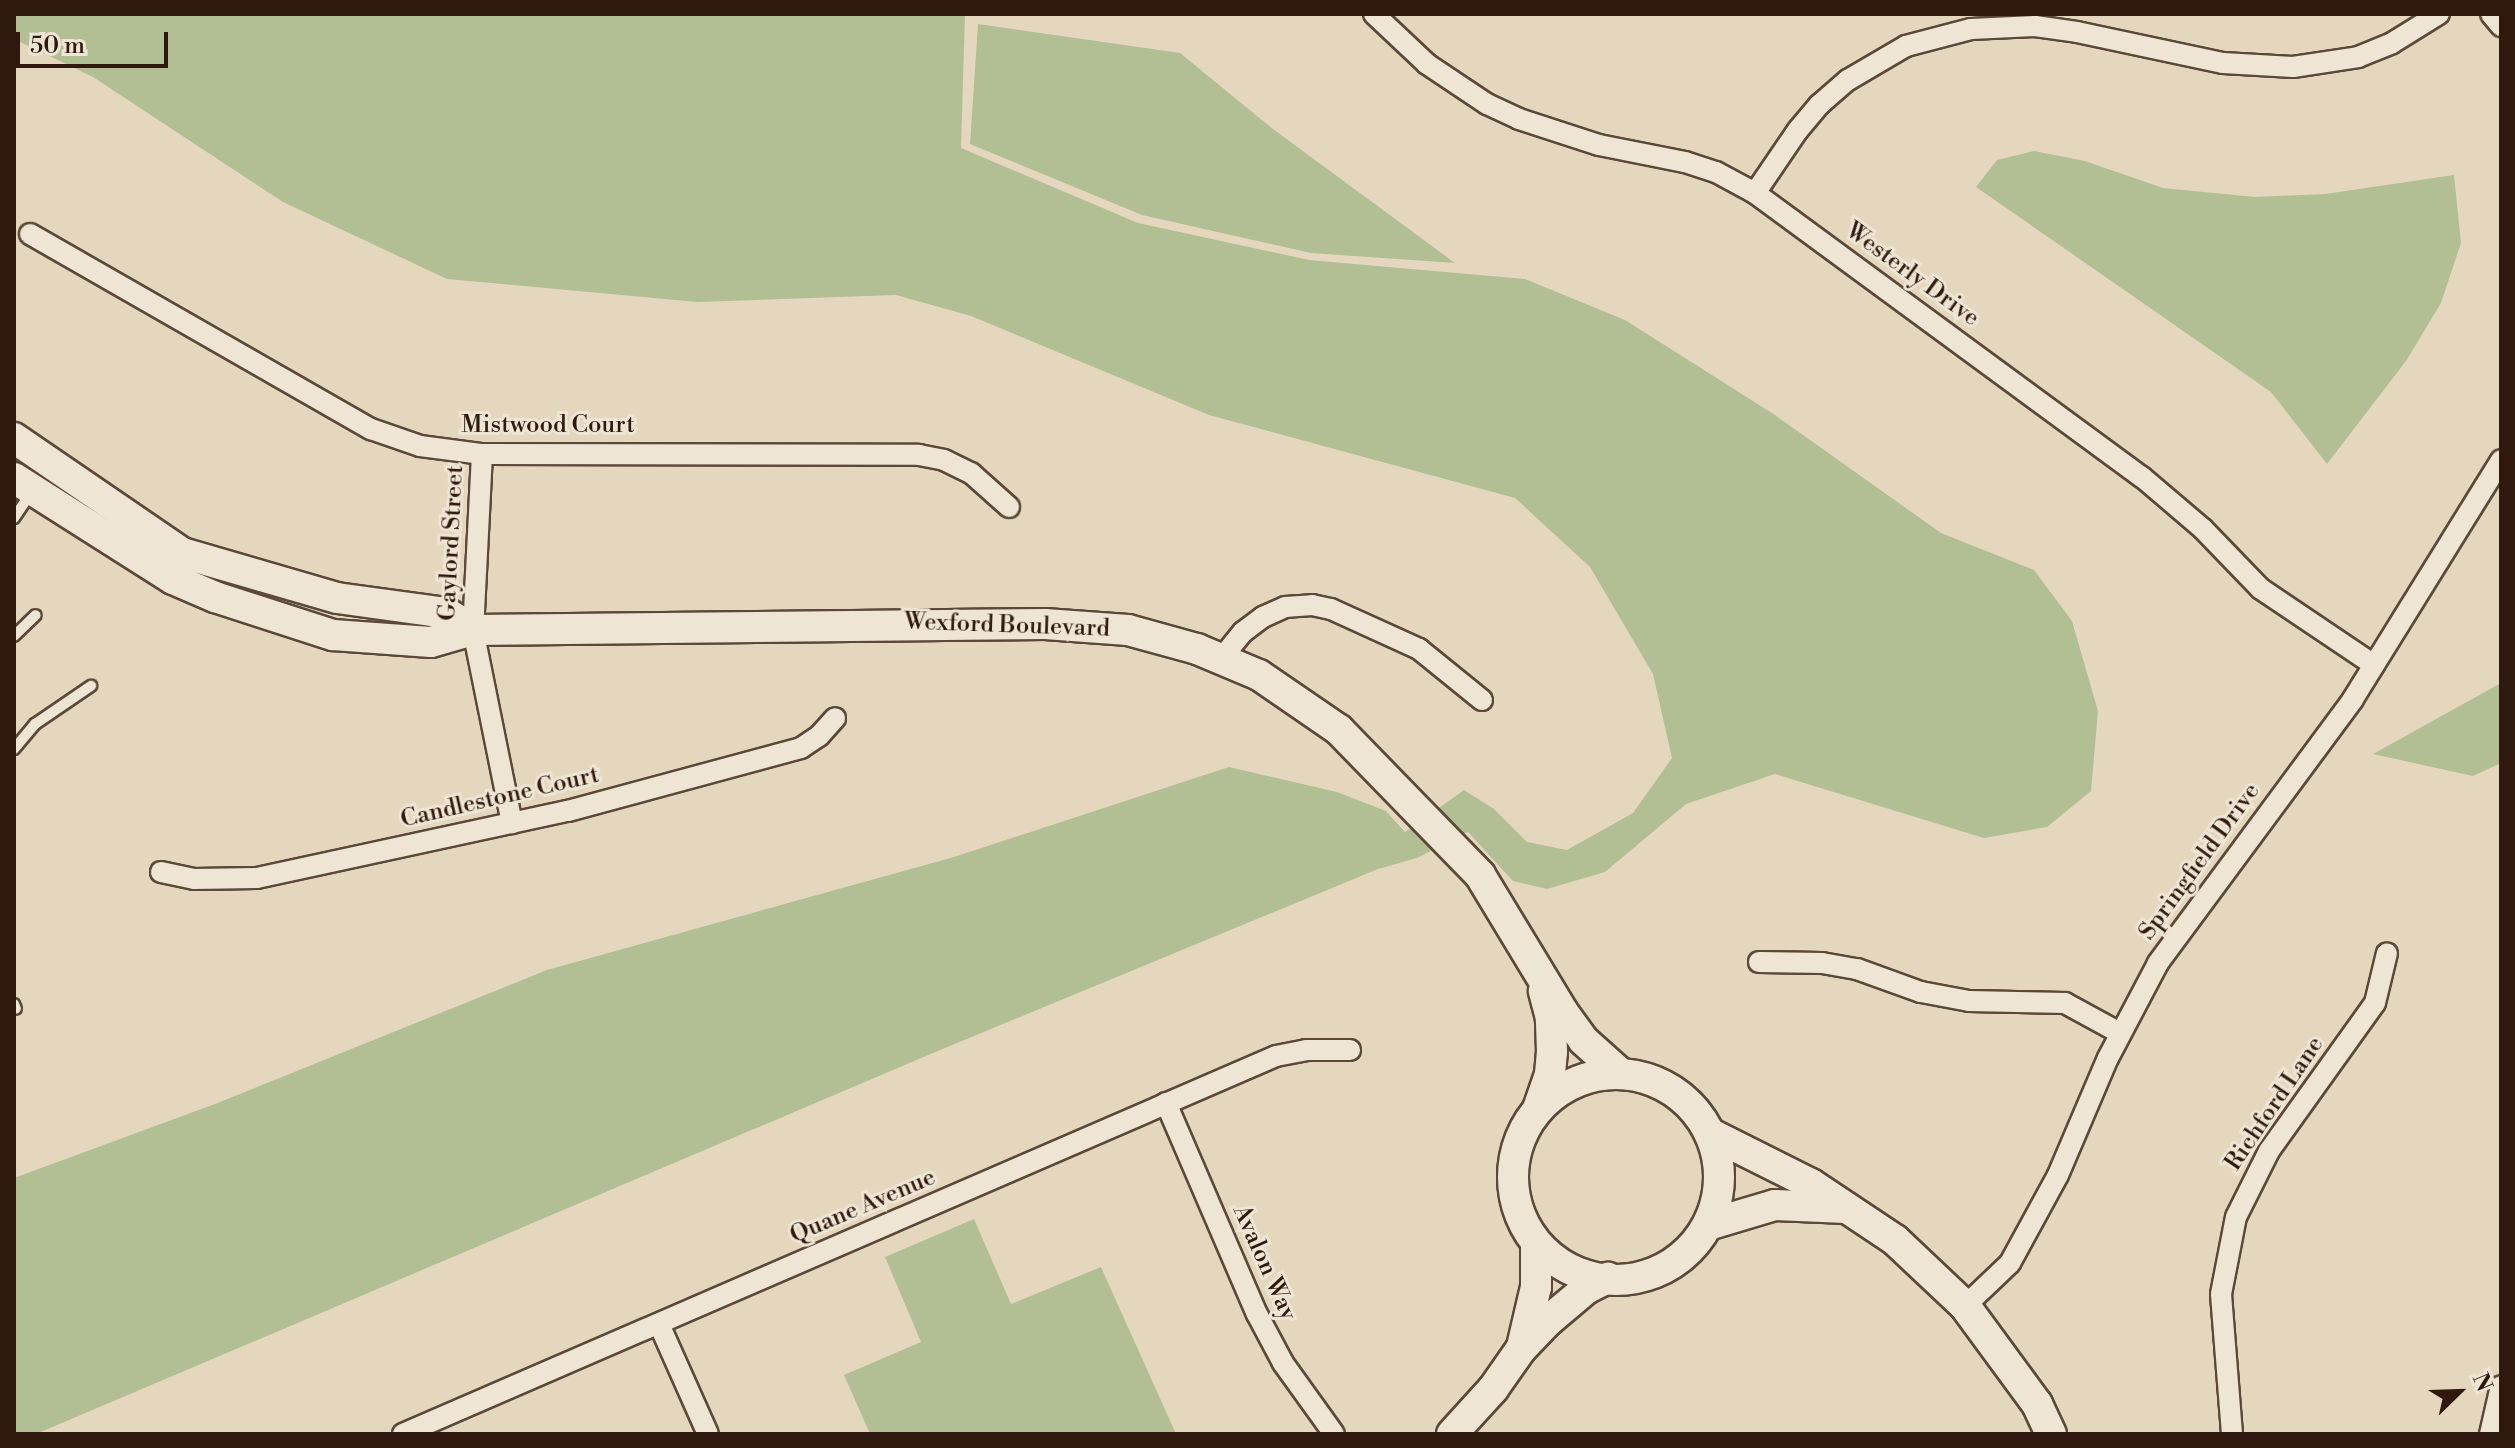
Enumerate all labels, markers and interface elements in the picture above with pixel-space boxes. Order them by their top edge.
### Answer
scale bar [20,16,172,66]
text: 50 m [30,31,85,61]
street label: Westerly Drive [1839,217,1985,333]
street label: Mistwood Court [461,412,635,440]
street label: Gaylord Street [434,464,470,622]
street label: Wexford Boulevard [904,608,1110,644]
street label: Candlestone Court [398,761,602,835]
street label: Springfield Drive [2133,778,2267,946]
street label: Richford Lane [2220,1031,2330,1177]
street label: Quane Avenue [786,1163,940,1251]
street label: Avalon Way [1226,1201,1302,1325]
north arrow [2419,1352,2499,1432]
text: N [2466,1369,2497,1396]

